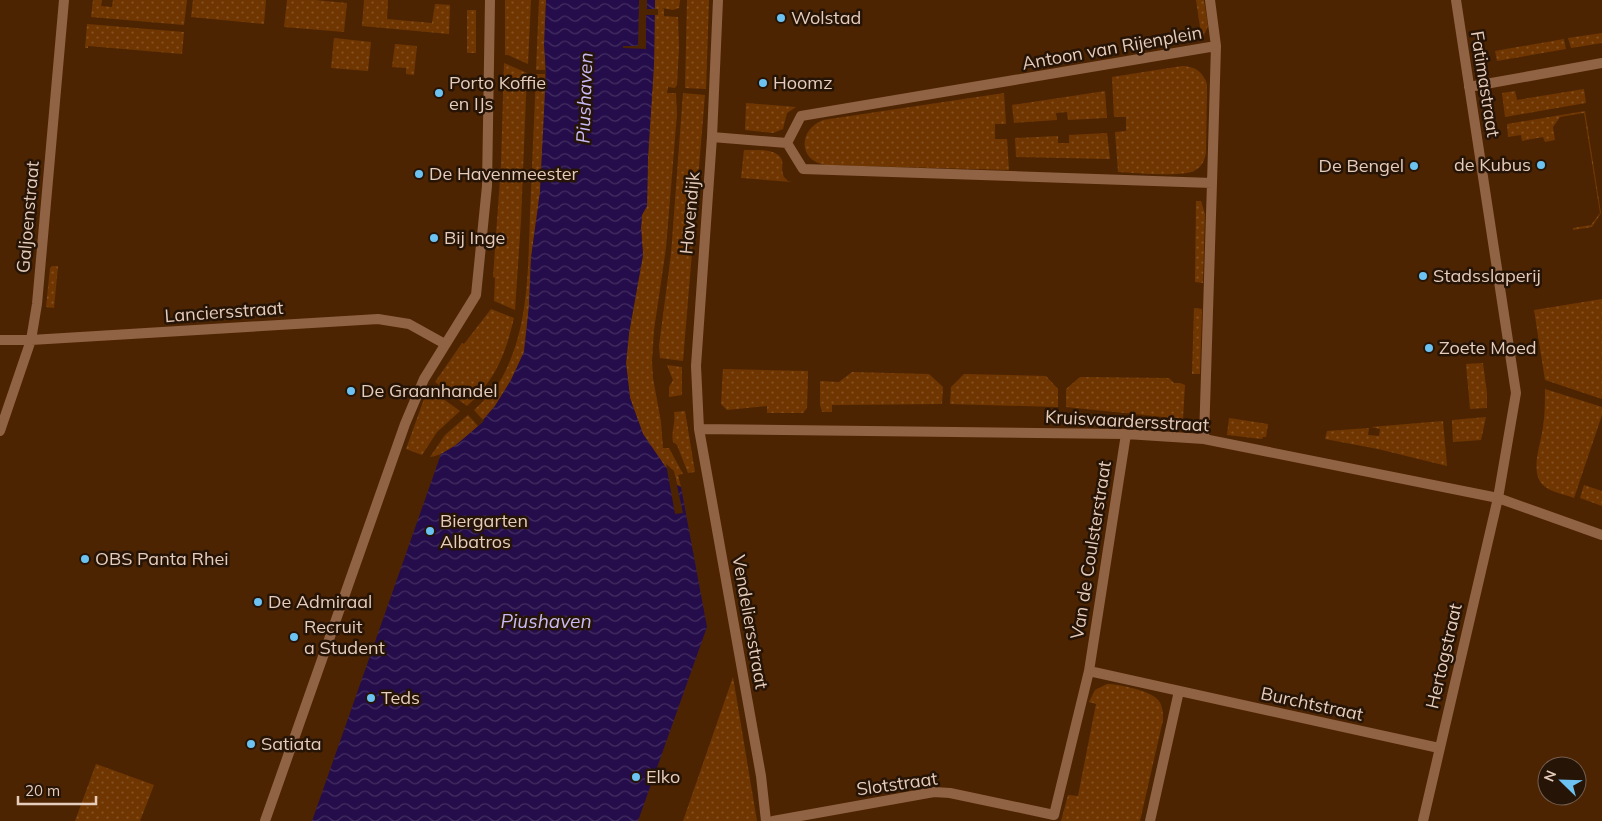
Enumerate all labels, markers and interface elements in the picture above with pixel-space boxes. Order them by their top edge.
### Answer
place label: Wolstad [791,6,861,29]
marker: Wolstad [775,12,787,24]
street label: Antoon van Rijenplein [1020,20,1204,75]
street label: Fatimastraat [1466,29,1505,139]
water label: Piushaven [570,52,598,144]
place label: Porto Koffie en IJs [449,71,546,115]
place label: Hoomz [773,71,833,94]
marker: Hoomz [757,77,769,89]
marker: Porto Koffie en IJs [433,87,445,99]
place label: de Kubus [1454,153,1531,176]
place label: De Bengel [1319,154,1404,177]
marker: de Kubus [1535,159,1547,171]
street label: Galjoenstraat [11,160,44,274]
marker: De Bengel [1408,160,1420,172]
place label: De Havenmeester [429,162,578,185]
marker: De Havenmeester [413,168,425,180]
street label: Havendijk [674,170,705,255]
place label: Bij Inge [444,226,505,249]
marker: Bij Inge [428,232,440,244]
place label: Stadsslaperij [1433,264,1541,287]
marker: Stadsslaperij [1417,270,1429,282]
street label: Lanciersstraat [164,296,284,327]
place label: Zoete Moed [1439,336,1537,359]
marker: Zoete Moed [1423,342,1435,354]
place label: De Graanhandel [361,379,497,402]
marker: De Graanhandel [345,385,357,397]
street label: Kruisvaardersstraat [1044,405,1210,436]
street label: Van de Coulsterstraat [1065,459,1116,641]
place label: Biergarten Albatros [440,509,528,553]
marker: Biergarten Albatros [424,525,436,537]
place label: OBS Panta Rhei [95,547,229,570]
marker: OBS Panta Rhei [79,553,91,565]
street label: Vendeliersstraat [727,553,774,691]
place label: De Admiraal [268,590,372,613]
marker: De Admiraal [252,596,264,608]
street label: Hertogstraat [1420,601,1467,711]
water label: Piushaven [500,609,592,633]
place label: Recruit a Student [304,615,385,659]
marker: Recruit a Student [288,631,300,643]
street label: Burchtstraat [1259,681,1366,726]
place label: Teds [381,686,420,709]
marker: Teds [365,692,377,704]
place label: Satiata [261,732,322,755]
marker: Satiata [245,738,257,750]
north arrow [1537,756,1587,806]
place label: Elko [646,765,680,788]
street label: Slotstraat [855,766,939,801]
text: N [1540,768,1560,784]
marker: Elko [630,771,642,783]
scale bar [18,774,95,806]
text: 20 m [25,781,60,800]

